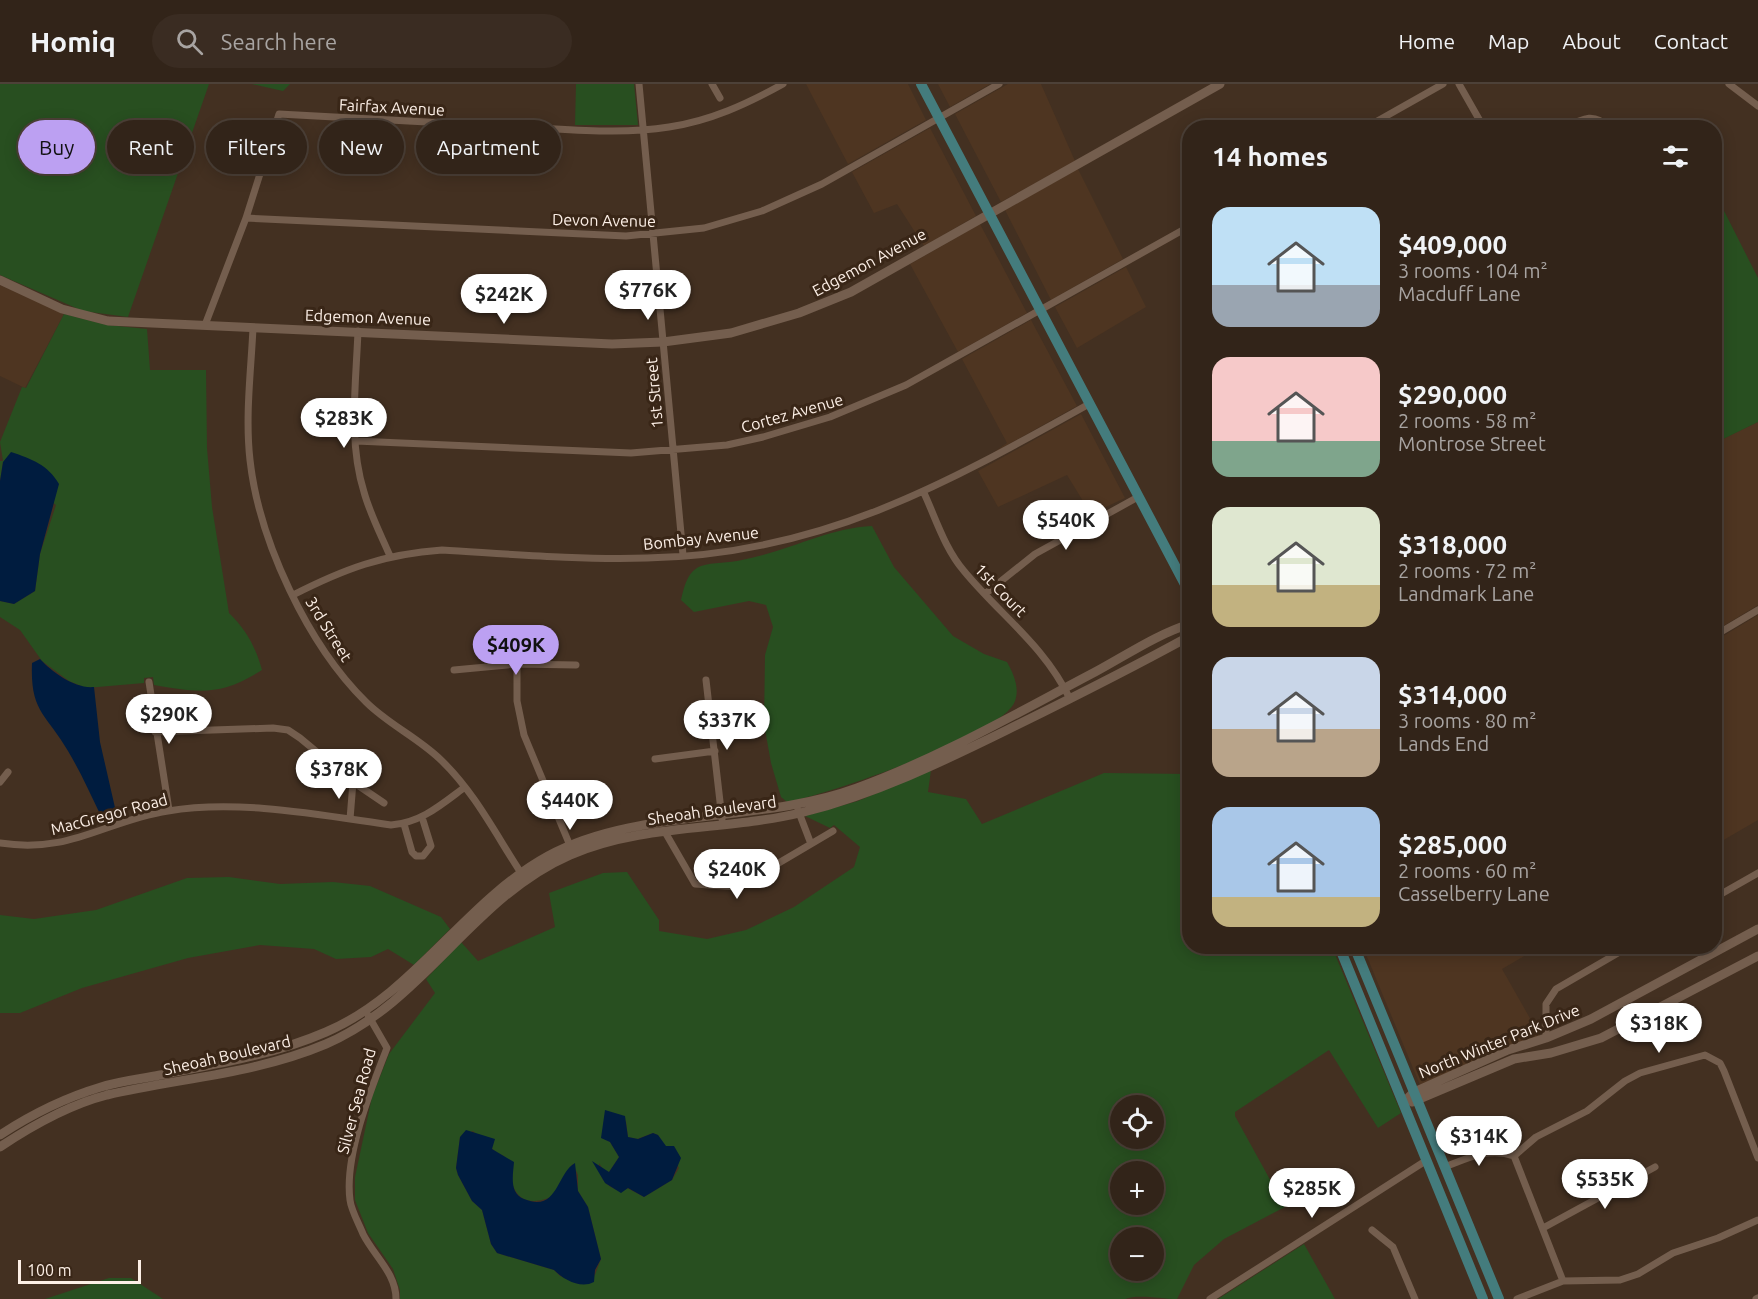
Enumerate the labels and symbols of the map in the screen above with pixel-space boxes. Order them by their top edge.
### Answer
street label: Fairfax Avenue [339,95,445,119]
street label: Devon Avenue [552,210,656,230]
street label: Edgemon Avenue [809,224,929,300]
pin: $776K [606,270,690,321]
pin: $242K [462,274,546,325]
street label: Edgemon Avenue [305,306,431,328]
street label: 1st Street [642,356,666,429]
street label: Cortez Avenue [739,390,845,436]
pin: $283K [302,398,386,449]
pin: $540K [1024,500,1108,551]
street label: Bombay Avenue [642,523,760,553]
street label: 1st Court [971,560,1031,621]
street label: 3rd Street [302,593,356,665]
pin: $409K [474,625,558,676]
pin: $290K [127,694,211,745]
pin: $337K [685,700,769,751]
pin: $378K [297,749,381,800]
pin: $440K [528,780,612,831]
street label: MacGregor Road [49,790,169,838]
street label: Sheoah Boulevard [646,792,778,828]
pin: $240K [695,849,779,900]
street label: North Winter Park Drive [1416,1000,1582,1082]
pin: $318K [1617,1003,1701,1054]
street label: Sheoah Boulevard [162,1032,292,1078]
street label: Silver Sea Road [333,1046,379,1156]
pin: $314K [1437,1116,1521,1167]
pin: $535K [1563,1159,1647,1210]
pin: $285K [1270,1168,1354,1219]
scale bar [18,1257,141,1284]

